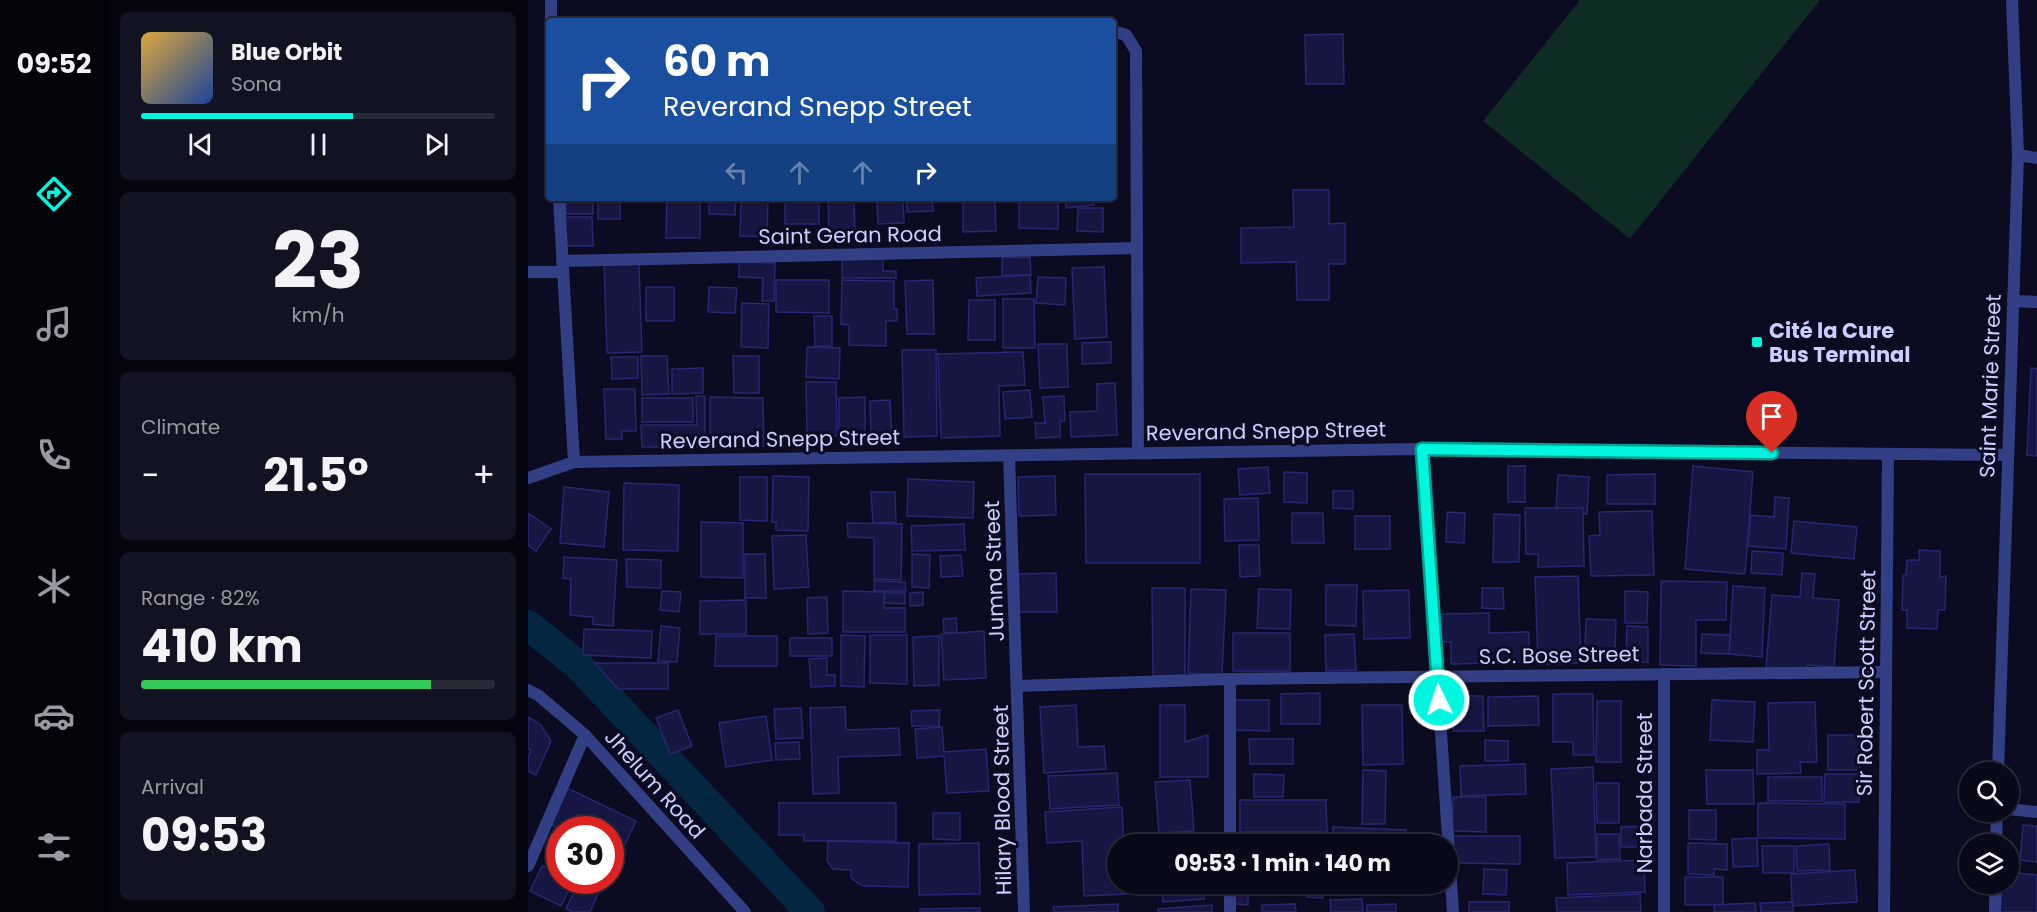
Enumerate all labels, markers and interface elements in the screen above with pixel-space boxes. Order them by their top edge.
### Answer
text: 60 m [663,32,771,91]
text: Blue Orbit [231,37,342,68]
icon: right [564,42,642,120]
text: 09:52 [17,45,91,82]
text: Sona [231,70,282,98]
text: Reverand Snepp Street [663,88,972,125]
icon: previous [184,128,217,161]
icon: pause [302,128,335,161]
icon: next [420,128,453,161]
icon: left [720,156,753,189]
icon: ahead [783,156,816,189]
icon: ahead [846,156,879,189]
icon: right [909,156,942,189]
icon: directions [33,173,75,215]
text: 23 [272,206,364,315]
street label: Saint Geran Road [758,219,942,251]
street label: Saint Marie Street [1972,294,2008,478]
text: km/h [291,301,345,329]
icon: music [33,303,75,345]
place label: Cité la Cure Bus Terminal [1769,316,1911,369]
marker: Cité la Cure Bus Terminal [1750,335,1764,349]
pin [1746,391,1797,453]
icon: arrive [1755,400,1788,433]
text: Climate [141,413,220,441]
street label: Reverand Snepp Street [1146,414,1386,448]
street label: Reverand Snepp Street [660,422,900,456]
icon: phone [33,434,75,476]
text: 21.5° [263,444,369,507]
text: − [141,452,159,499]
text: + [472,452,495,499]
street label: Jumna Street [977,500,1011,642]
icon: climate [33,565,75,607]
street label: Sir Robert Scott Street [1850,570,1882,796]
text: Range · 82% [141,584,260,612]
text: 410 km [141,615,303,678]
street label: S.C. Bose Street [1479,639,1639,671]
position arrow [1407,668,1471,732]
icon: car [33,695,75,737]
street label: Hilary Blood Street [986,704,1018,896]
street label: Narbada Street [1630,713,1659,873]
street label: Jhelum Road [598,723,712,845]
map controls [1959,762,2019,894]
button: search [1959,762,2019,822]
text: Arrival [141,773,204,801]
text: 09:53 [141,804,267,867]
speed limit sign: 30 [546,816,624,894]
icon: filters [33,826,75,868]
button: layers [1959,834,2019,894]
text: 09:53 · 1 min · 140 m [1174,848,1391,879]

